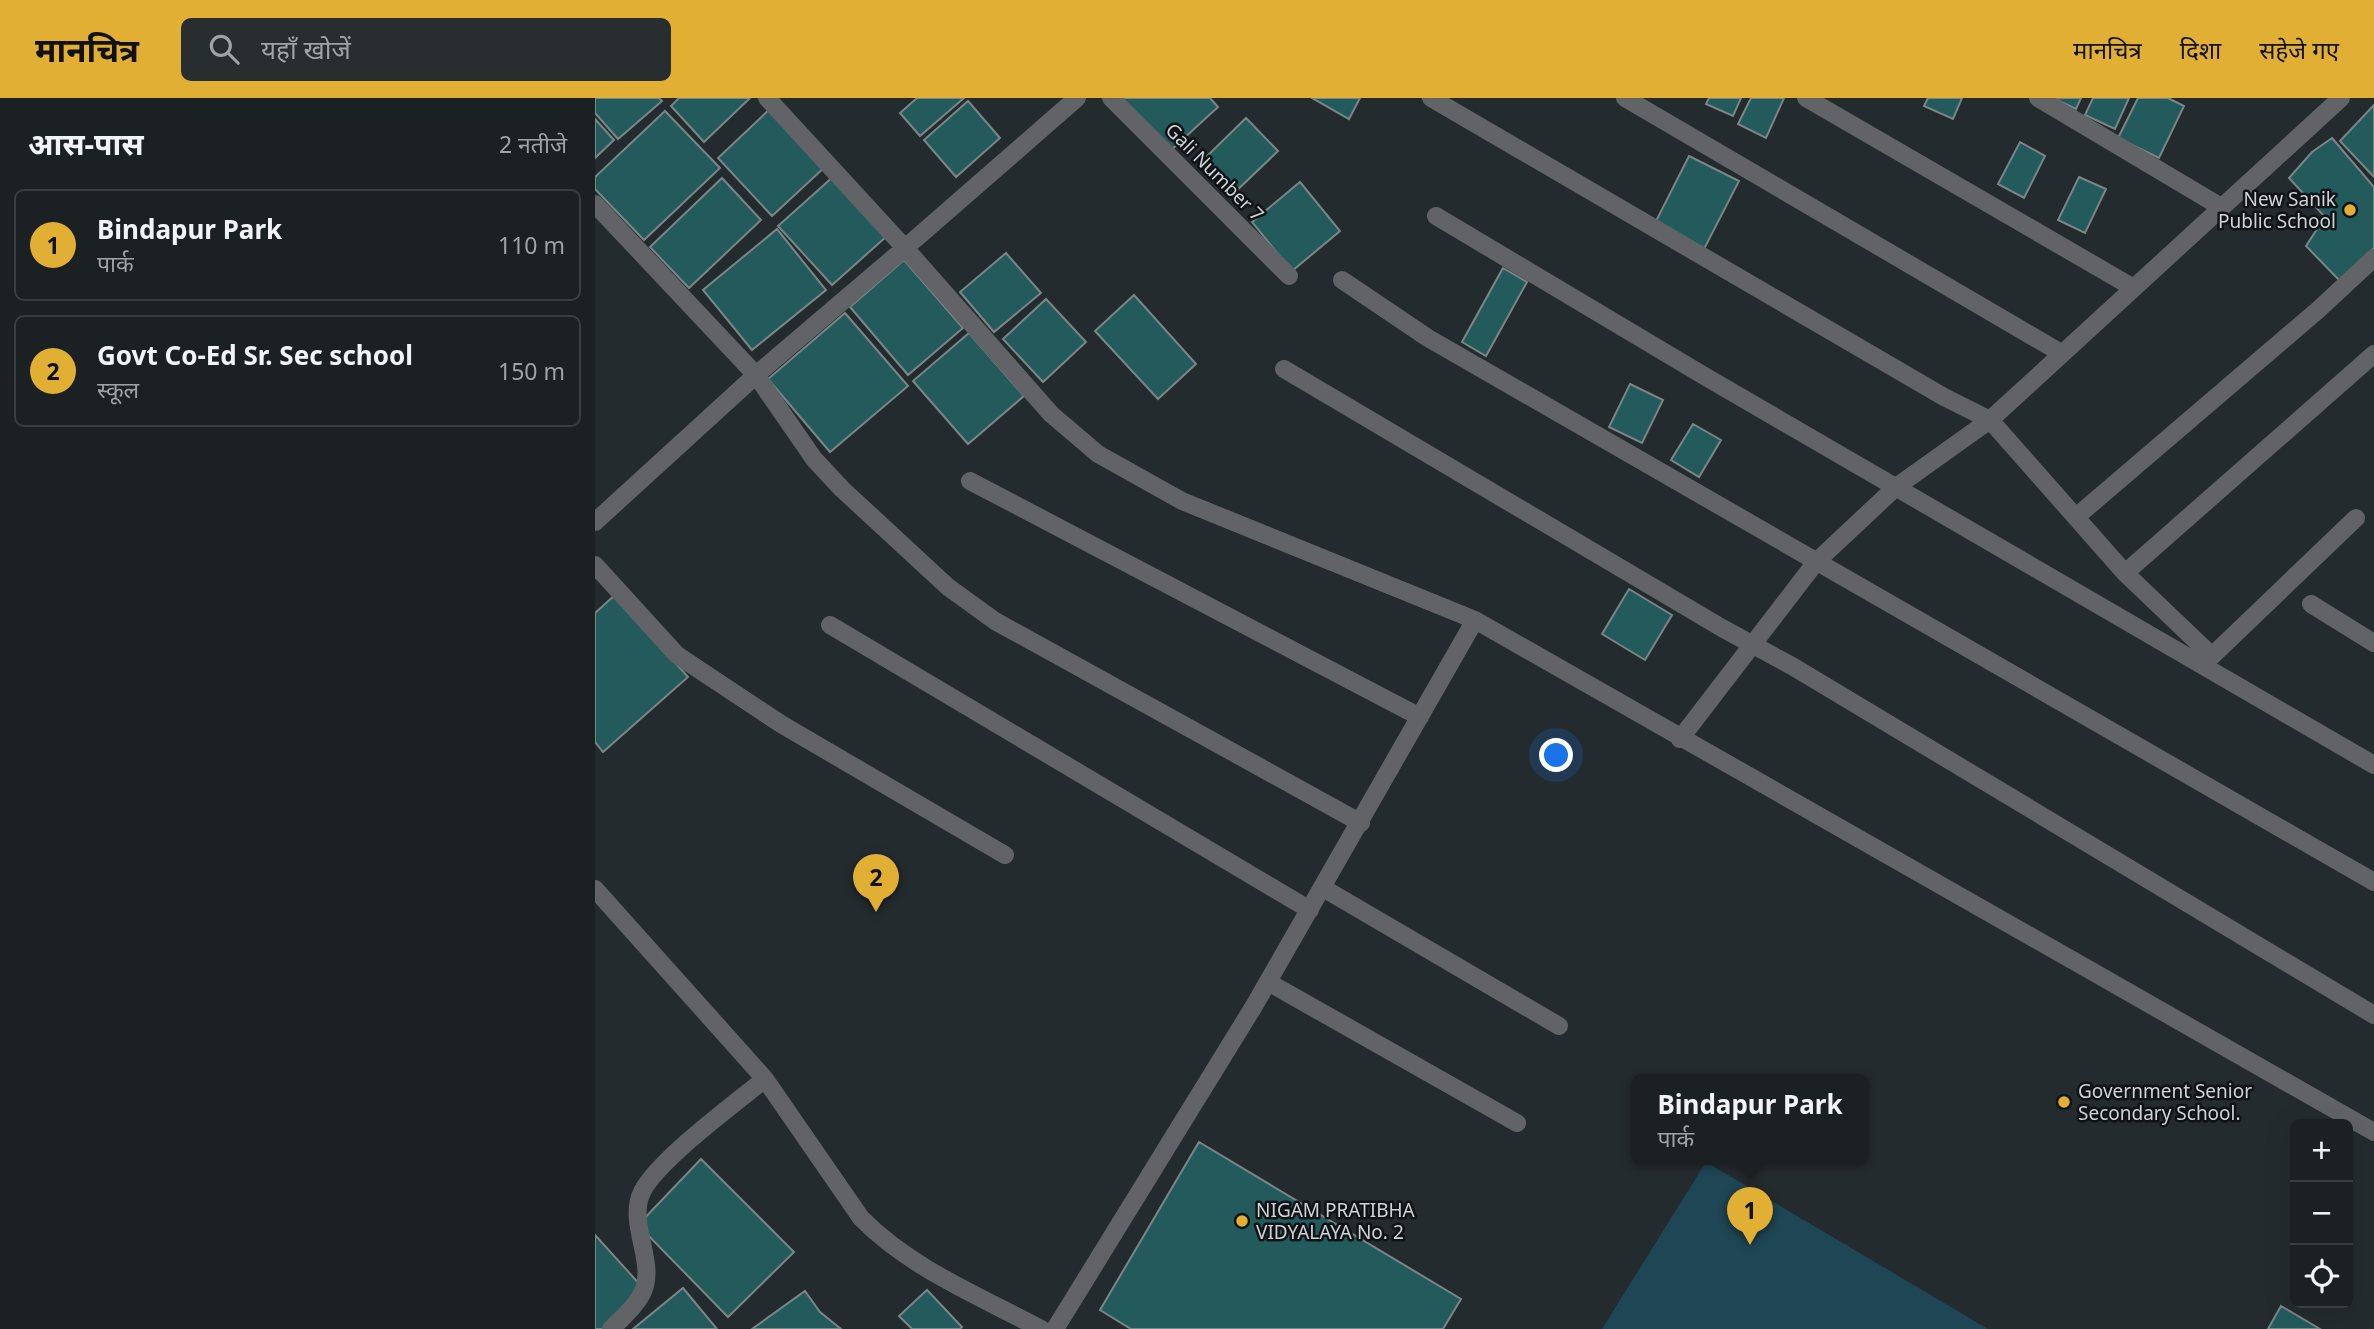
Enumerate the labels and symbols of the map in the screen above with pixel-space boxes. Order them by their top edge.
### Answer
street label: Gali Number 7 [1160,117,1270,227]
place label: New Sanik Public School [2218,186,2336,234]
marker: New Sanik Public School [2342,202,2358,218]
your location [1539,738,1573,772]
pin: 2 [853,854,899,912]
place label: Government Senior Secondary School. [2078,1078,2252,1126]
marker: Government Senior Secondary School. [2056,1094,2072,1110]
pin: 1 [1727,1187,1773,1245]
place label: NIGAM PRATIBHA VIDYALAYA No. 2 [1256,1197,1416,1245]
marker: NIGAM PRATIBHA VIDYALAYA No. 2 [1234,1213,1250,1229]

